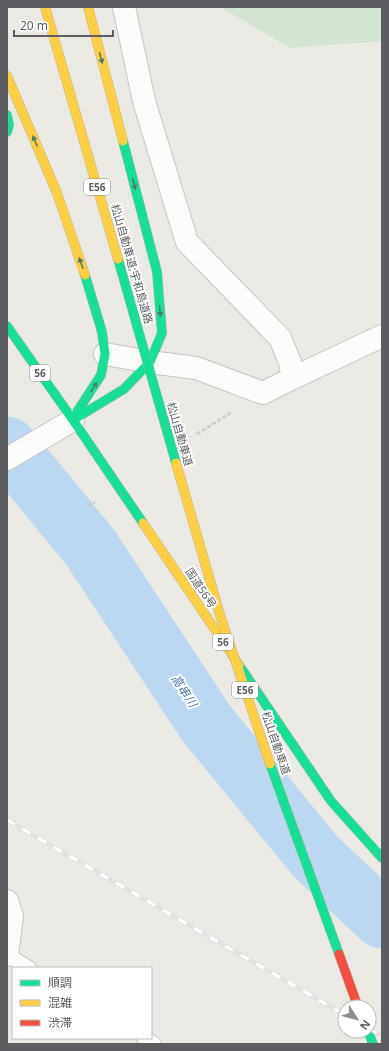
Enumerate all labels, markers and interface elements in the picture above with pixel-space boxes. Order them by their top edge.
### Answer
scale bar [14,12,113,38]
text: 20 m [20,17,48,34]
one-way arrow [98,53,104,65]
one-way arrow [32,136,38,147]
one-way arrow [131,178,137,190]
road number: E56 [84,179,110,195]
street label: 松山自動車道;宇和島道路 [108,202,157,326]
one-way arrow [78,256,84,268]
one-way arrow [156,305,163,317]
road number: 56 [30,365,50,381]
one-way arrow [90,381,97,393]
street label: 松山自動車道 [164,400,197,468]
street label: 国道56号 [182,565,220,611]
road number: 56 [213,634,233,650]
water label: 高串川 [167,671,202,712]
road number: E56 [232,682,258,698]
street label: 松山自動車道 [259,709,294,776]
legend [12,967,152,1039]
text: 順調 [48,974,72,991]
text: 混雑 [48,994,72,1011]
north arrow [337,999,377,1039]
text: 渋滞 [48,1014,72,1031]
text: N [357,1017,374,1033]

